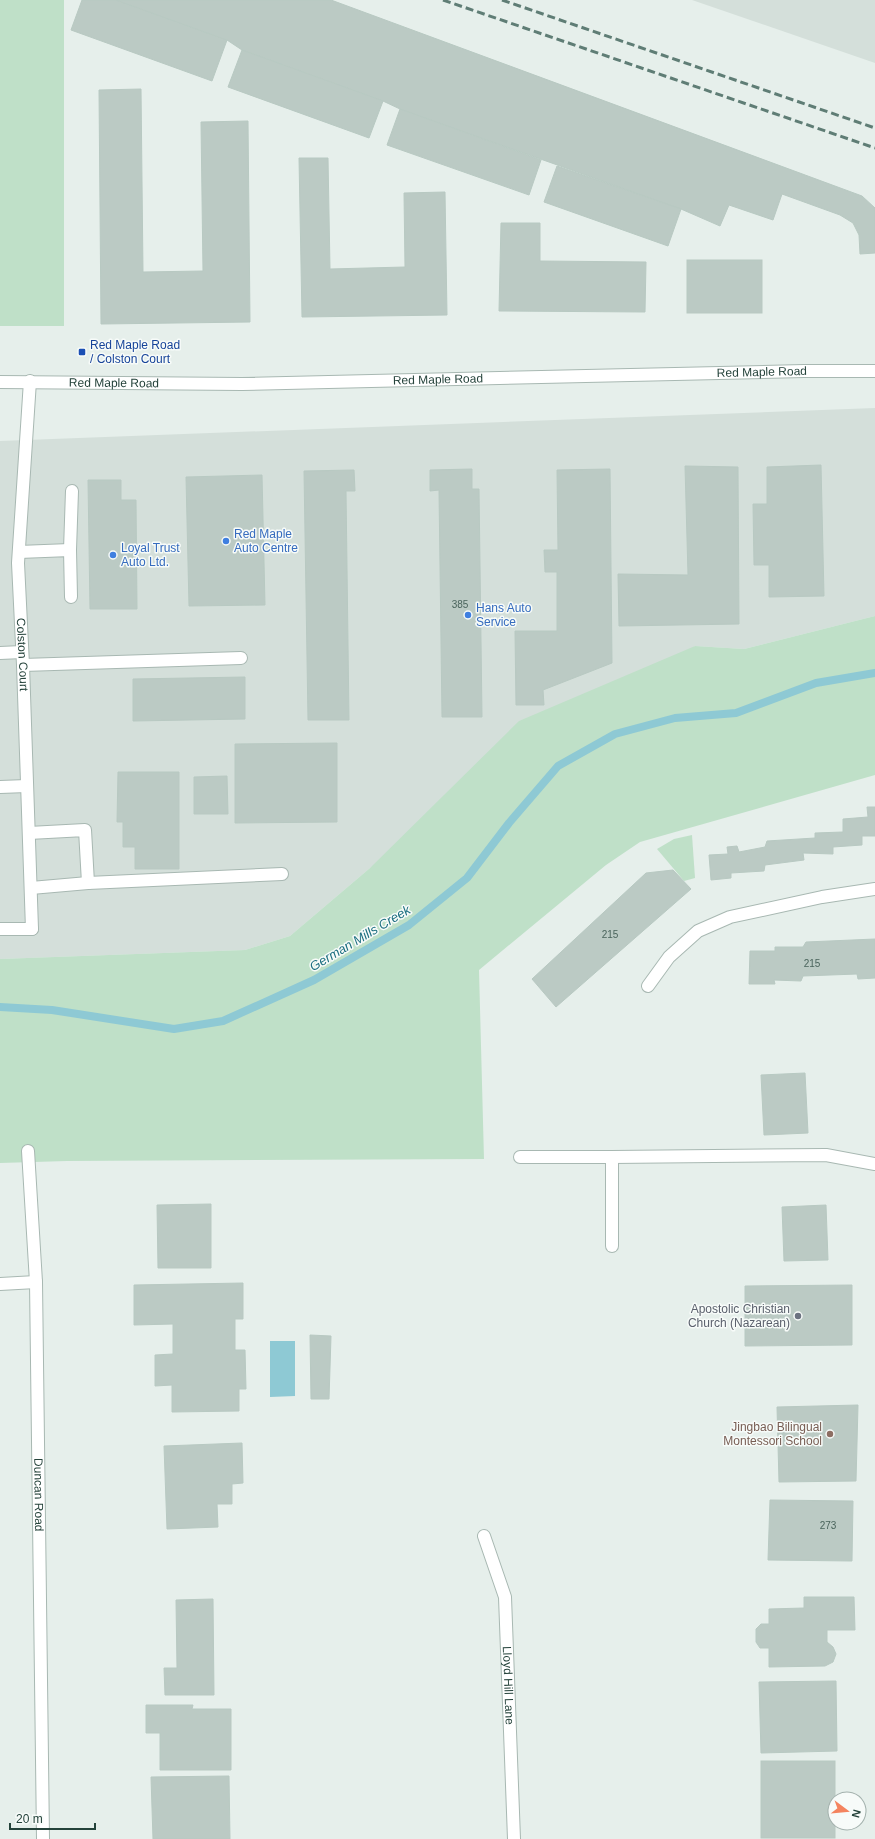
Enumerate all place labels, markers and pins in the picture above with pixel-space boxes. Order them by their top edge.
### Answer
place label: Red Maple Road / Colston Court [90,338,180,366]
marker: Red Maple Road / Colston Court [77,347,87,357]
place label: Red Maple Auto Centre [234,527,298,555]
marker: Red Maple Auto Centre [221,536,231,546]
place label: Loyal Trust Auto Ltd. [121,541,180,569]
marker: Loyal Trust Auto Ltd. [108,550,118,560]
place label: Hans Auto Service [476,601,532,629]
marker: Hans Auto Service [463,610,473,620]
place label: Apostolic Christian Church (Nazarean) [688,1302,790,1330]
marker: Apostolic Christian Church (Nazarean) [793,1311,803,1321]
place label: Jingbao Bilingual Montessori School [723,1420,822,1448]
marker: Jingbao Bilingual Montessori School [825,1429,835,1439]

